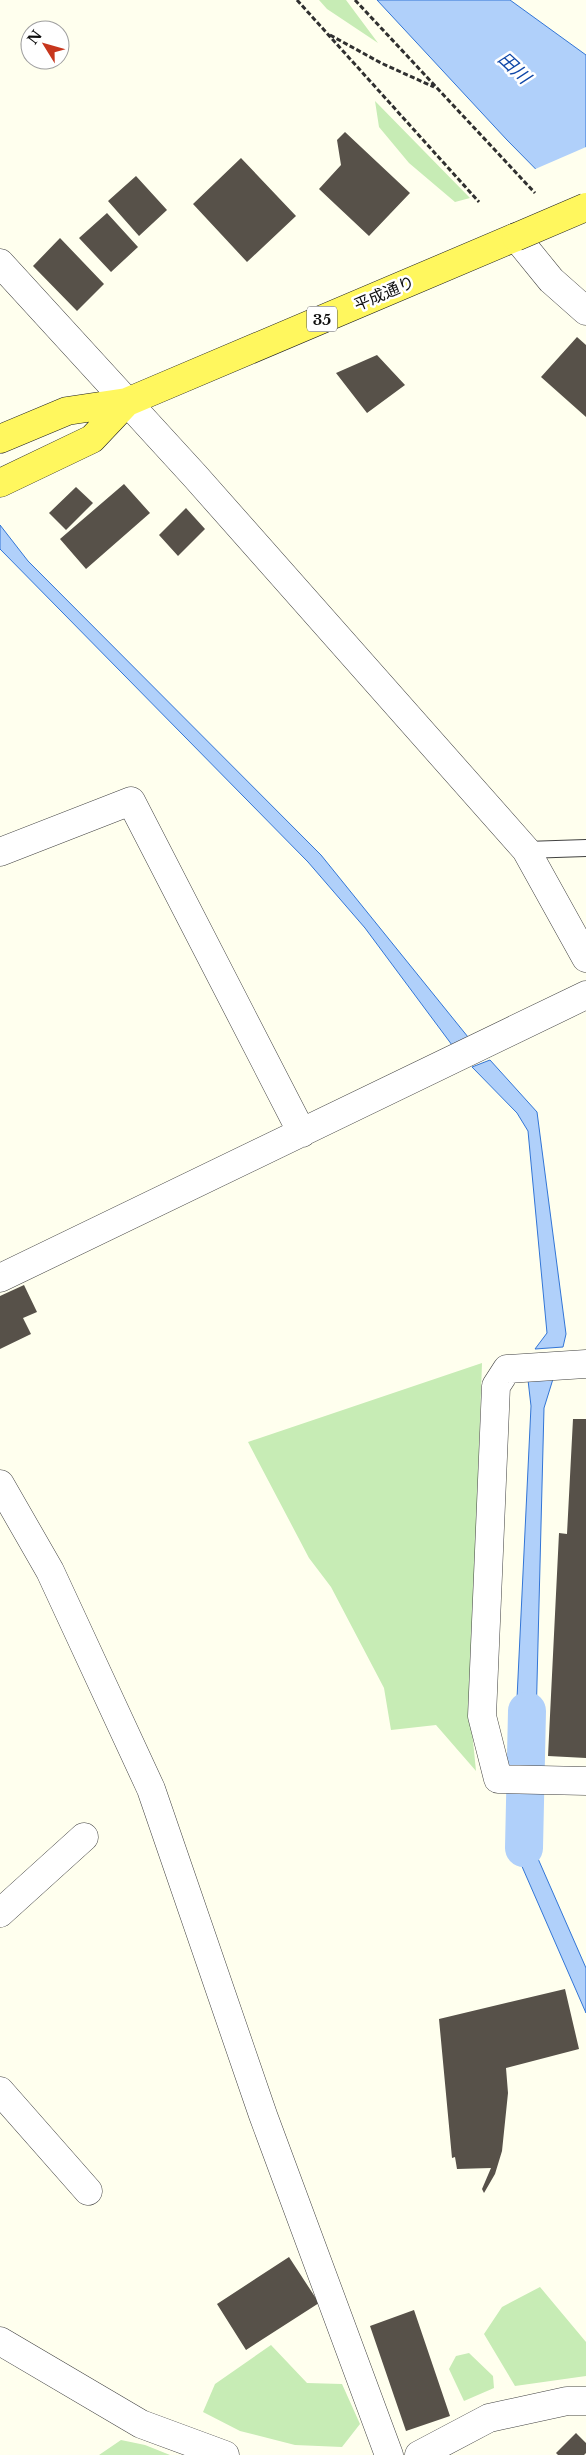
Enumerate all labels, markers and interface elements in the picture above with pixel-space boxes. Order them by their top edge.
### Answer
north arrow [20,20,70,70]
text: N [23,27,46,48]
water label: 田川 [493,48,536,90]
street label: 平成通り [351,271,417,315]
road number: 35 [307,306,337,332]

